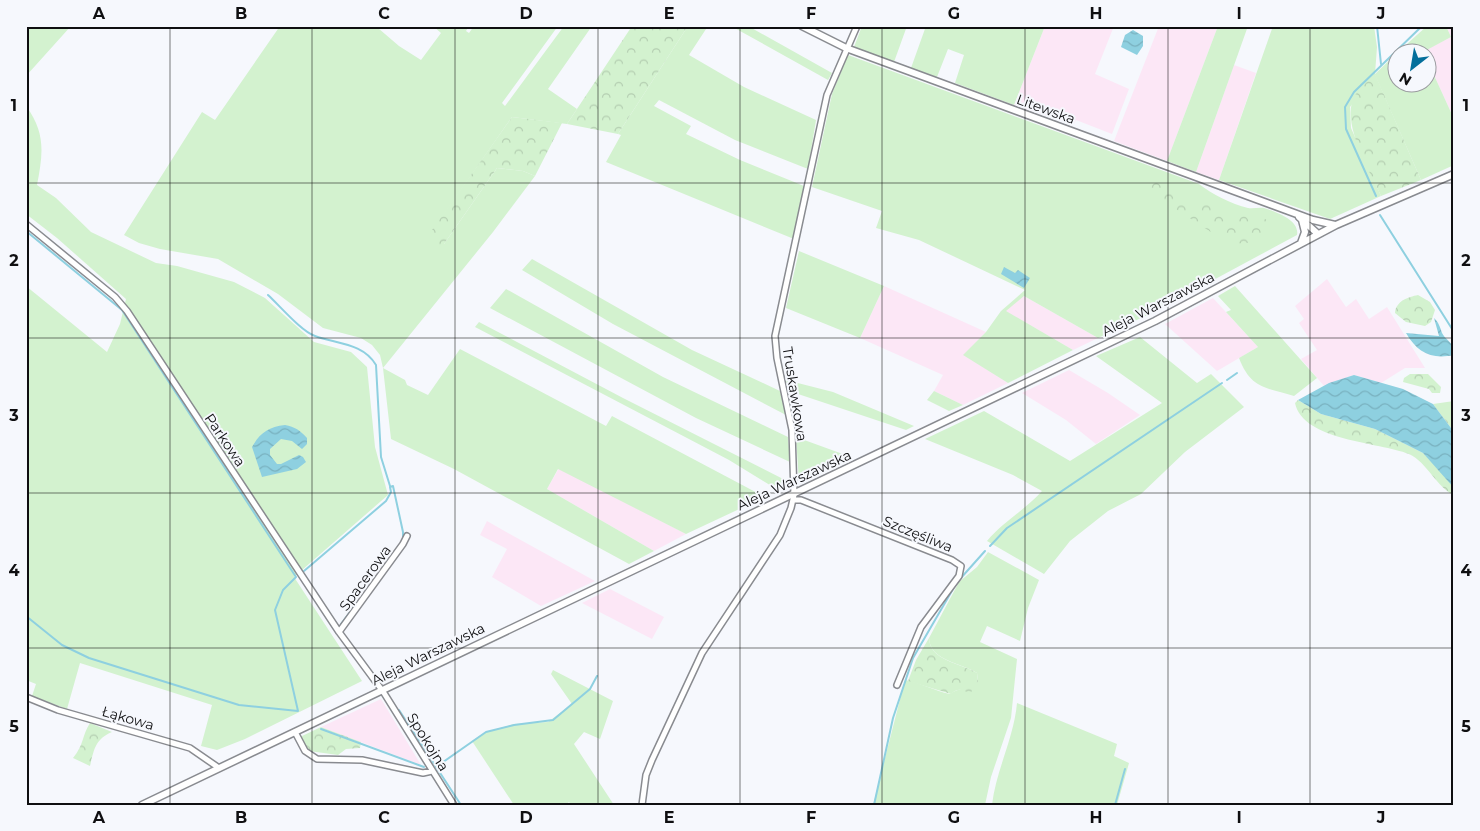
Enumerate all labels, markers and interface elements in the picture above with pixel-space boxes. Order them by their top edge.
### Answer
text: A [92,4,106,23]
text: B [235,4,247,23]
text: C [378,4,390,23]
text: D [519,4,533,23]
text: E [664,4,674,23]
text: F [806,4,816,23]
text: G [948,4,960,23]
text: H [1090,4,1102,23]
text: I [1236,4,1242,23]
text: J [1376,4,1385,23]
north arrow [1388,42,1438,92]
text: N [1396,69,1415,90]
street label: Litewska [1014,90,1078,128]
text: 1 [11,96,17,115]
text: 1 [1463,96,1469,115]
text: 2 [9,251,19,270]
text: 2 [1461,251,1471,270]
street label: Aleja Warszawska [1099,268,1217,340]
street label: Truskawkowa [779,346,811,442]
text: 3 [8,406,19,425]
text: 3 [1460,406,1471,425]
street label: Parkowa [201,410,249,470]
street label: Aleja Warszawska [734,446,854,514]
street label: Szczęśliwa [881,512,955,556]
street label: Spacerowa [335,542,395,614]
text: 4 [8,561,20,580]
text: 4 [1460,561,1472,580]
street label: Aleja Warszawska [368,619,488,689]
street label: Łąkowa [100,702,156,734]
street label: Spokojna [403,710,453,774]
text: 5 [9,717,19,736]
text: 5 [1461,717,1471,736]
text: A [92,808,106,827]
text: B [235,808,247,827]
text: C [378,808,390,827]
text: D [519,808,533,827]
text: E [664,808,674,827]
text: F [806,808,816,827]
text: G [948,808,960,827]
text: H [1090,808,1102,827]
text: I [1236,808,1242,827]
text: J [1376,808,1385,827]

